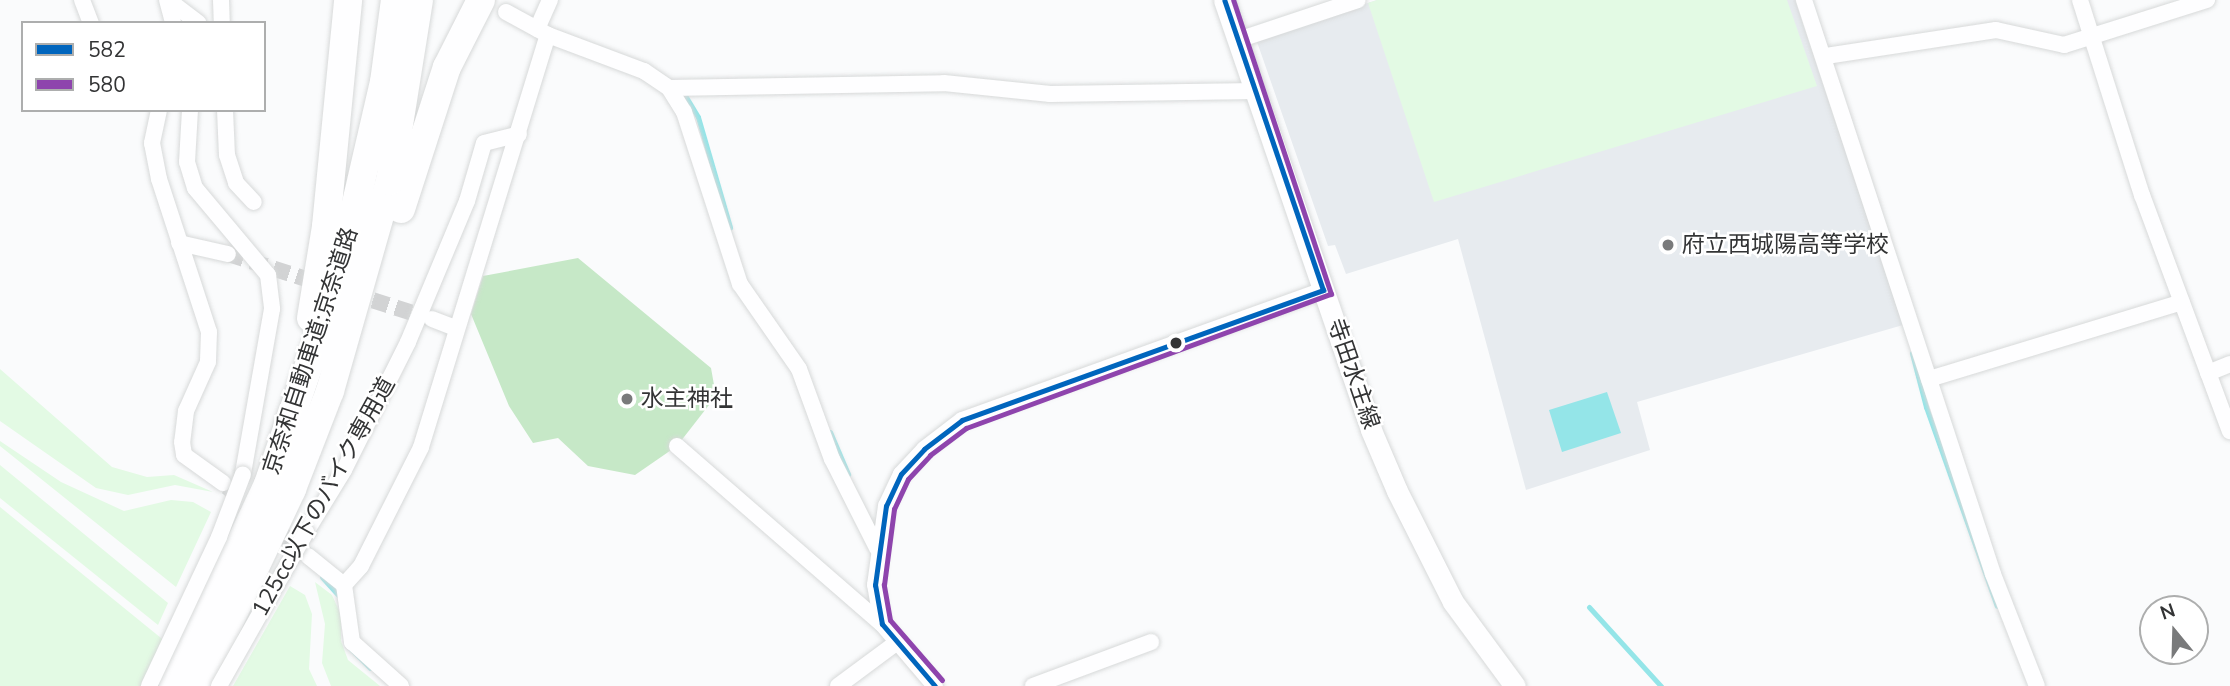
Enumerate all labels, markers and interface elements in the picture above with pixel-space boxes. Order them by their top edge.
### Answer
legend [21,21,266,112]
text: 582 [88,36,126,64]
text: 580 [88,71,126,99]
street label: 京奈和自動車道;京奈道路 [258,224,364,478]
place label: 府立西城陽高等学校 [1682,231,1889,259]
marker: 府立西城陽高等学校 [1660,237,1676,253]
street label: 寺田水主線 [1321,315,1385,433]
unlabelled marker [1169,336,1183,350]
street label: 125cc以下のバイク専用道 [247,372,401,622]
place label: 水主神社 [641,385,733,413]
marker: 水主神社 [619,391,635,407]
north arrow [2139,595,2209,665]
text: N [2157,597,2179,627]

